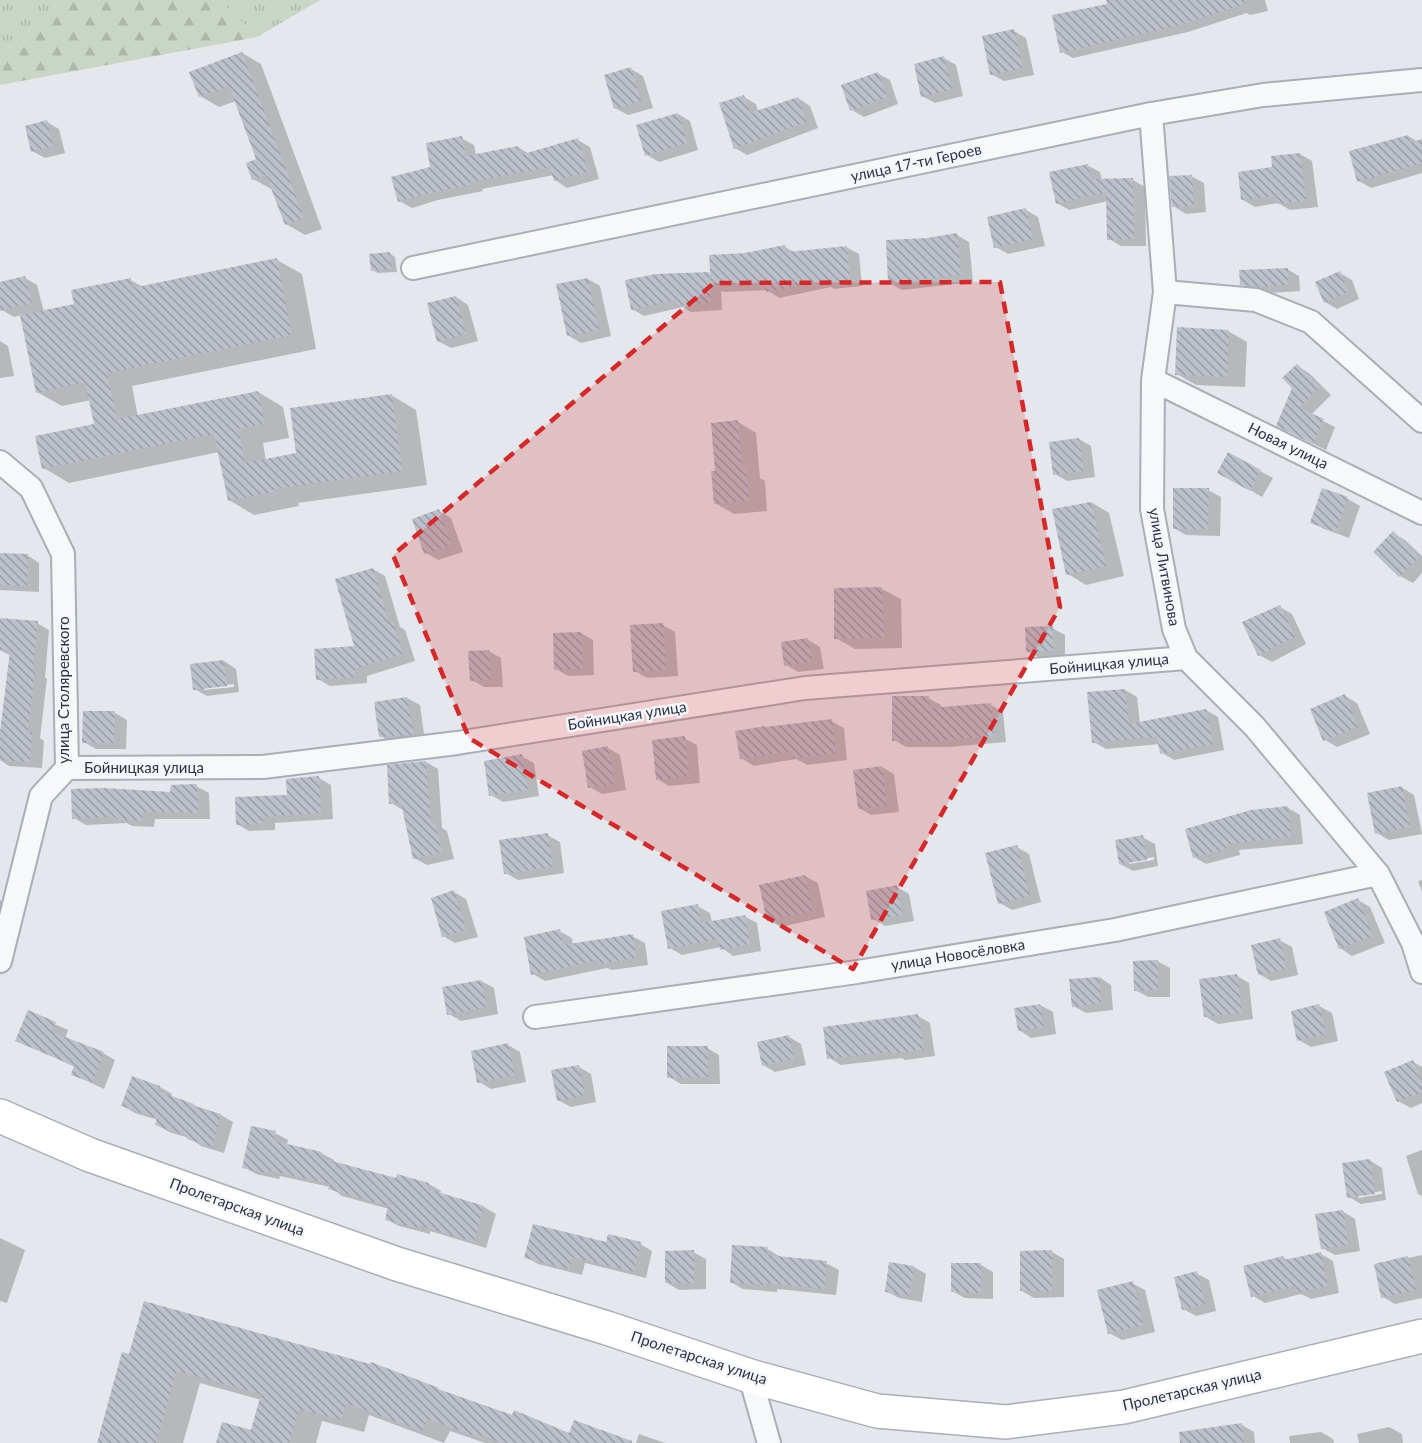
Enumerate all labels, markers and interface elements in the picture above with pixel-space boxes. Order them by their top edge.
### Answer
street label: улица 17-ти Героев [849,139,983,185]
street label: Новая улица [1245,418,1331,472]
street label: улица Литвинова [1146,506,1184,627]
street label: улица Столяревского [54,616,72,764]
street label: Бойницкая улица [1048,649,1169,677]
street label: Бойницкая улица [566,697,688,733]
street label: Бойницкая улица [84,758,204,776]
street label: улица Новосёловка [890,935,1026,973]
street label: Пролетарская улица [167,1173,307,1239]
street label: Пролетарская улица [629,1327,770,1388]
street label: Пролетарская улица [1121,1364,1263,1414]

